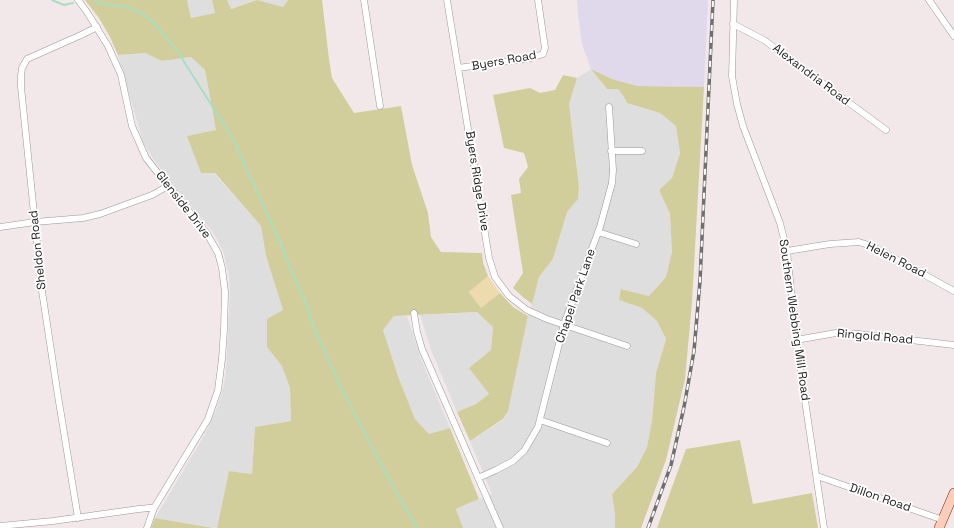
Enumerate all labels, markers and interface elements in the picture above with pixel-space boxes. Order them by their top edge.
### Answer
street label: Alexandria Road [770,41,852,109]
street label: Byers Road [470,48,538,74]
street label: Byers Ridge Drive [462,130,492,232]
street label: Glenside Drive [152,169,214,241]
street label: Sheldon Road [27,210,49,290]
street label: Southern Webbing Mill Road [776,238,812,402]
street label: Helen Road [864,239,928,281]
street label: Chapel Park Lane [553,247,599,345]
street label: Ringold Road [836,327,914,347]
street label: Dillon Road [847,481,913,515]

